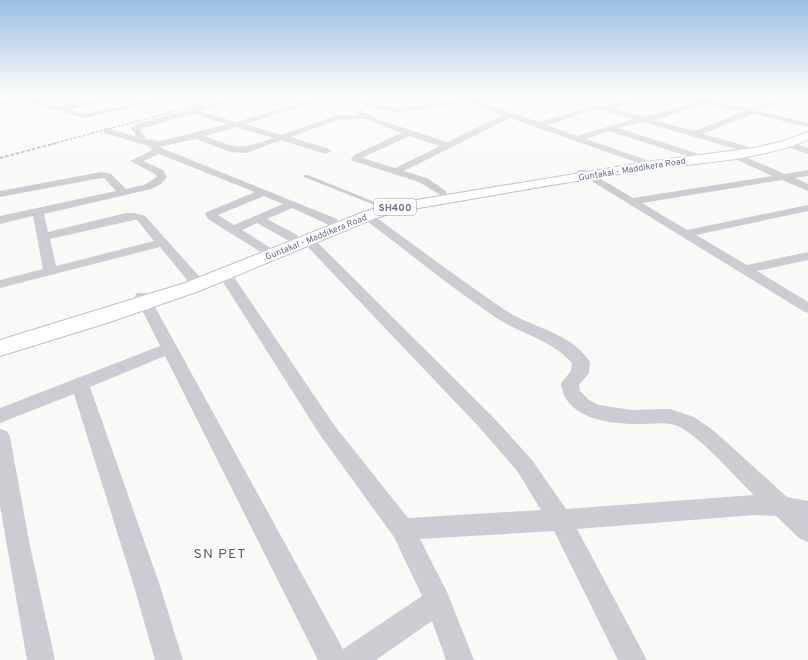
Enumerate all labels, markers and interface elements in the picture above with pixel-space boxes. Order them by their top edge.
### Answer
street label: Guntakal - Maddikera Road [578,156,686,183]
road number: SH400 [374,199,416,215]
street label: Guntakal - Maddikera Road [264,212,369,263]
district label: SN PET [194,546,246,563]

